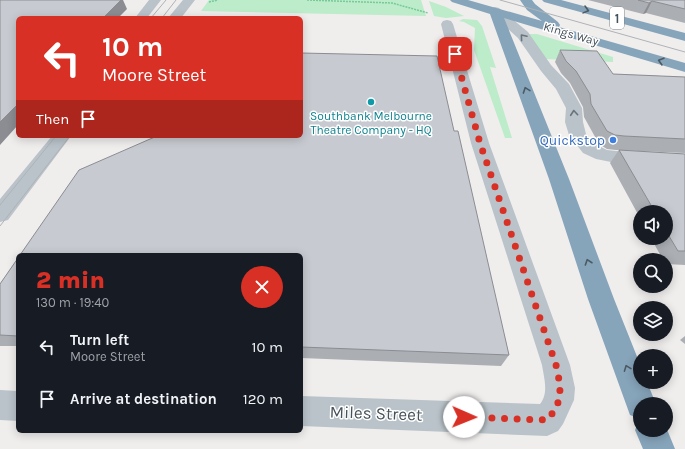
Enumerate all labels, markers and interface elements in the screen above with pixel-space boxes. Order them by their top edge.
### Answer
one-way arrow [582,5,589,14]
road number: 1 [610,7,624,29]
street label: Kings Way [542,19,601,49]
text: 10 m [102,30,163,63]
icon: left [36,32,88,84]
one-way arrow [521,34,528,42]
pin [438,37,472,71]
icon: arrive [444,43,466,65]
one-way arrow [658,57,665,66]
text: Moore Street [102,64,206,86]
one-way arrow [522,87,530,94]
marker: Southbank Melbourne Theatre Company - HQ [366,97,376,107]
icon: arrive [77,108,99,130]
place label: Southbank Melbourne Theatre Company - HQ [310,109,432,137]
text: Then [36,110,69,128]
one-way arrow [569,110,578,117]
place label: Quickstop [540,132,605,149]
marker: Quickstop [608,135,618,145]
map controls [633,205,673,437]
button: sound [633,205,673,245]
button: search [633,253,673,293]
one-way arrow [584,258,592,265]
text: 2 min [36,266,105,294]
button: close [241,266,283,308]
text: 130 m · 19:40 [36,295,109,310]
button: layers [633,301,673,341]
text: Turn left [70,331,129,349]
icon: left [36,336,58,358]
text: 10 m [252,338,283,356]
text: Moore Street [70,349,145,364]
button: + [633,349,673,389]
one-way arrow [623,364,631,371]
icon: arrive [36,388,58,410]
text: Arrive at destination [70,390,217,408]
text: 120 m [243,390,283,408]
position arrow [443,396,485,438]
button: − [633,397,673,437]
street label: Miles Street [329,401,423,425]

